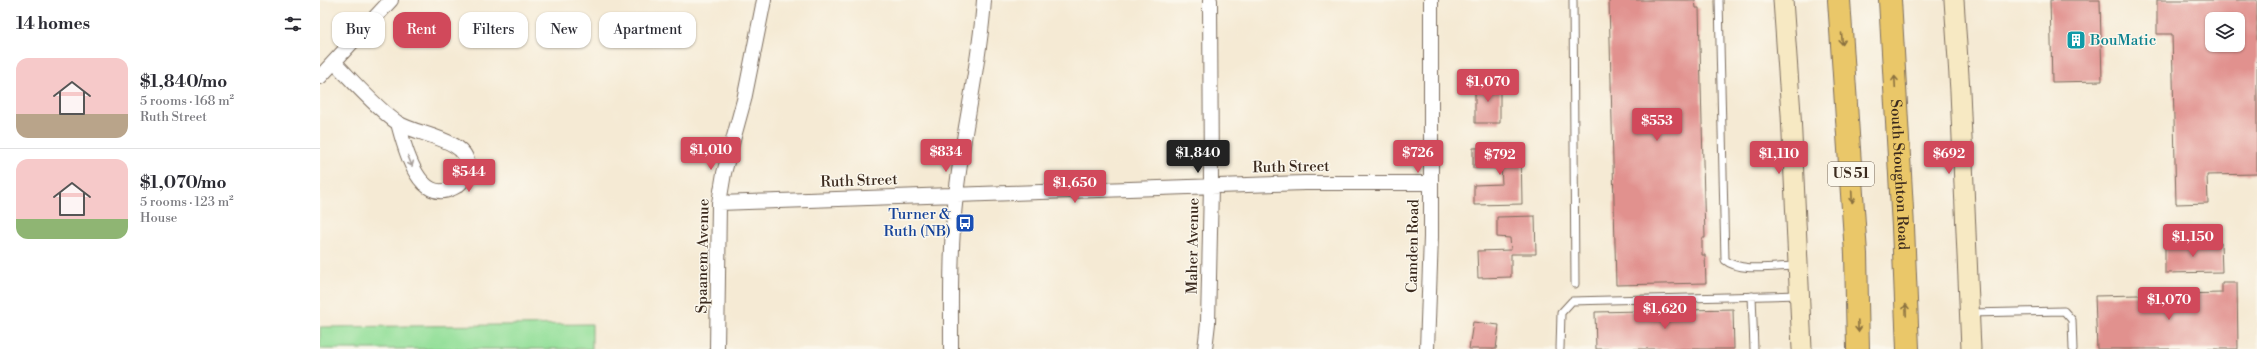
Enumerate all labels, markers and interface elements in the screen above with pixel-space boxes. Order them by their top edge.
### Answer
chip: Buy [332,12,385,48]
chip: Rent [393,12,451,48]
chip: Filters [459,12,528,48]
chip: New [536,12,591,48]
chip: Apartment [599,12,696,48]
map controls [2205,12,2245,52]
button: layers [2205,12,2245,52]
text: 14 homes [16,13,90,35]
icon: filters [282,13,304,35]
building icon: BouMatic [2065,29,2087,51]
place label: BouMatic [2089,31,2156,50]
one-way arrow [1839,32,1846,45]
pin: $1,070 [1455,69,1521,103]
text: $1,840/mo [140,71,227,93]
icon: home [48,74,96,122]
text: $1,070 [1466,74,1510,90]
one-way arrow [1892,76,1899,89]
text: 5 rooms · 168 m² [140,93,234,109]
street label: South Stoughton Road [1886,99,1913,251]
pin: $553 [1633,108,1681,142]
text: Ruth Street [140,109,207,125]
text: $553 [1641,113,1673,129]
pin: $1,010 [678,137,744,171]
pin: $834 [922,139,970,173]
pin: $1,840 [1165,140,1231,174]
pin: $726 [1394,140,1442,174]
pin: $1,110 [1746,141,1812,175]
pin: $692 [1925,141,1973,175]
text: $1,010 [690,142,732,158]
pin: $792 [1476,142,1524,176]
text: $834 [930,144,962,160]
text: $1,840 [1176,145,1220,161]
text: $726 [1402,145,1434,161]
text: $1,110 [1759,146,1799,162]
text: $692 [1933,146,1965,162]
text: $792 [1484,147,1516,163]
one-way arrow [407,154,415,166]
street label: Ruth Street [1252,157,1330,177]
pin: $544 [445,159,493,193]
road number: US 51 [1828,162,1874,186]
text: $544 [452,164,486,180]
street label: Ruth Street [820,170,899,192]
pin: $1,650 [1042,170,1108,204]
text: $1,070/mo [140,172,226,194]
icon: home [48,175,96,223]
text: $1,650 [1053,175,1097,191]
one-way arrow [1849,190,1856,203]
text: 5 rooms · 123 m² [140,194,234,210]
street label: Maher Avenue [1183,198,1203,294]
street label: Camden Road [1403,198,1423,293]
street label: Spaanem Avenue [693,199,713,313]
place label: Turner & Ruth (NB) [884,205,951,241]
text: House [140,210,177,226]
bus stop icon: Turner & Ruth (NB) [954,212,976,234]
pin: $1,150 [2160,224,2226,258]
text: $1,150 [2172,229,2214,245]
pin: $1,070 [2136,287,2202,321]
text: $1,070 [2147,292,2191,308]
pin: $1,620 [1632,296,1698,330]
text: $1,620 [1643,301,1687,317]
one-way arrow [1902,304,1910,317]
one-way arrow [1854,319,1861,332]

